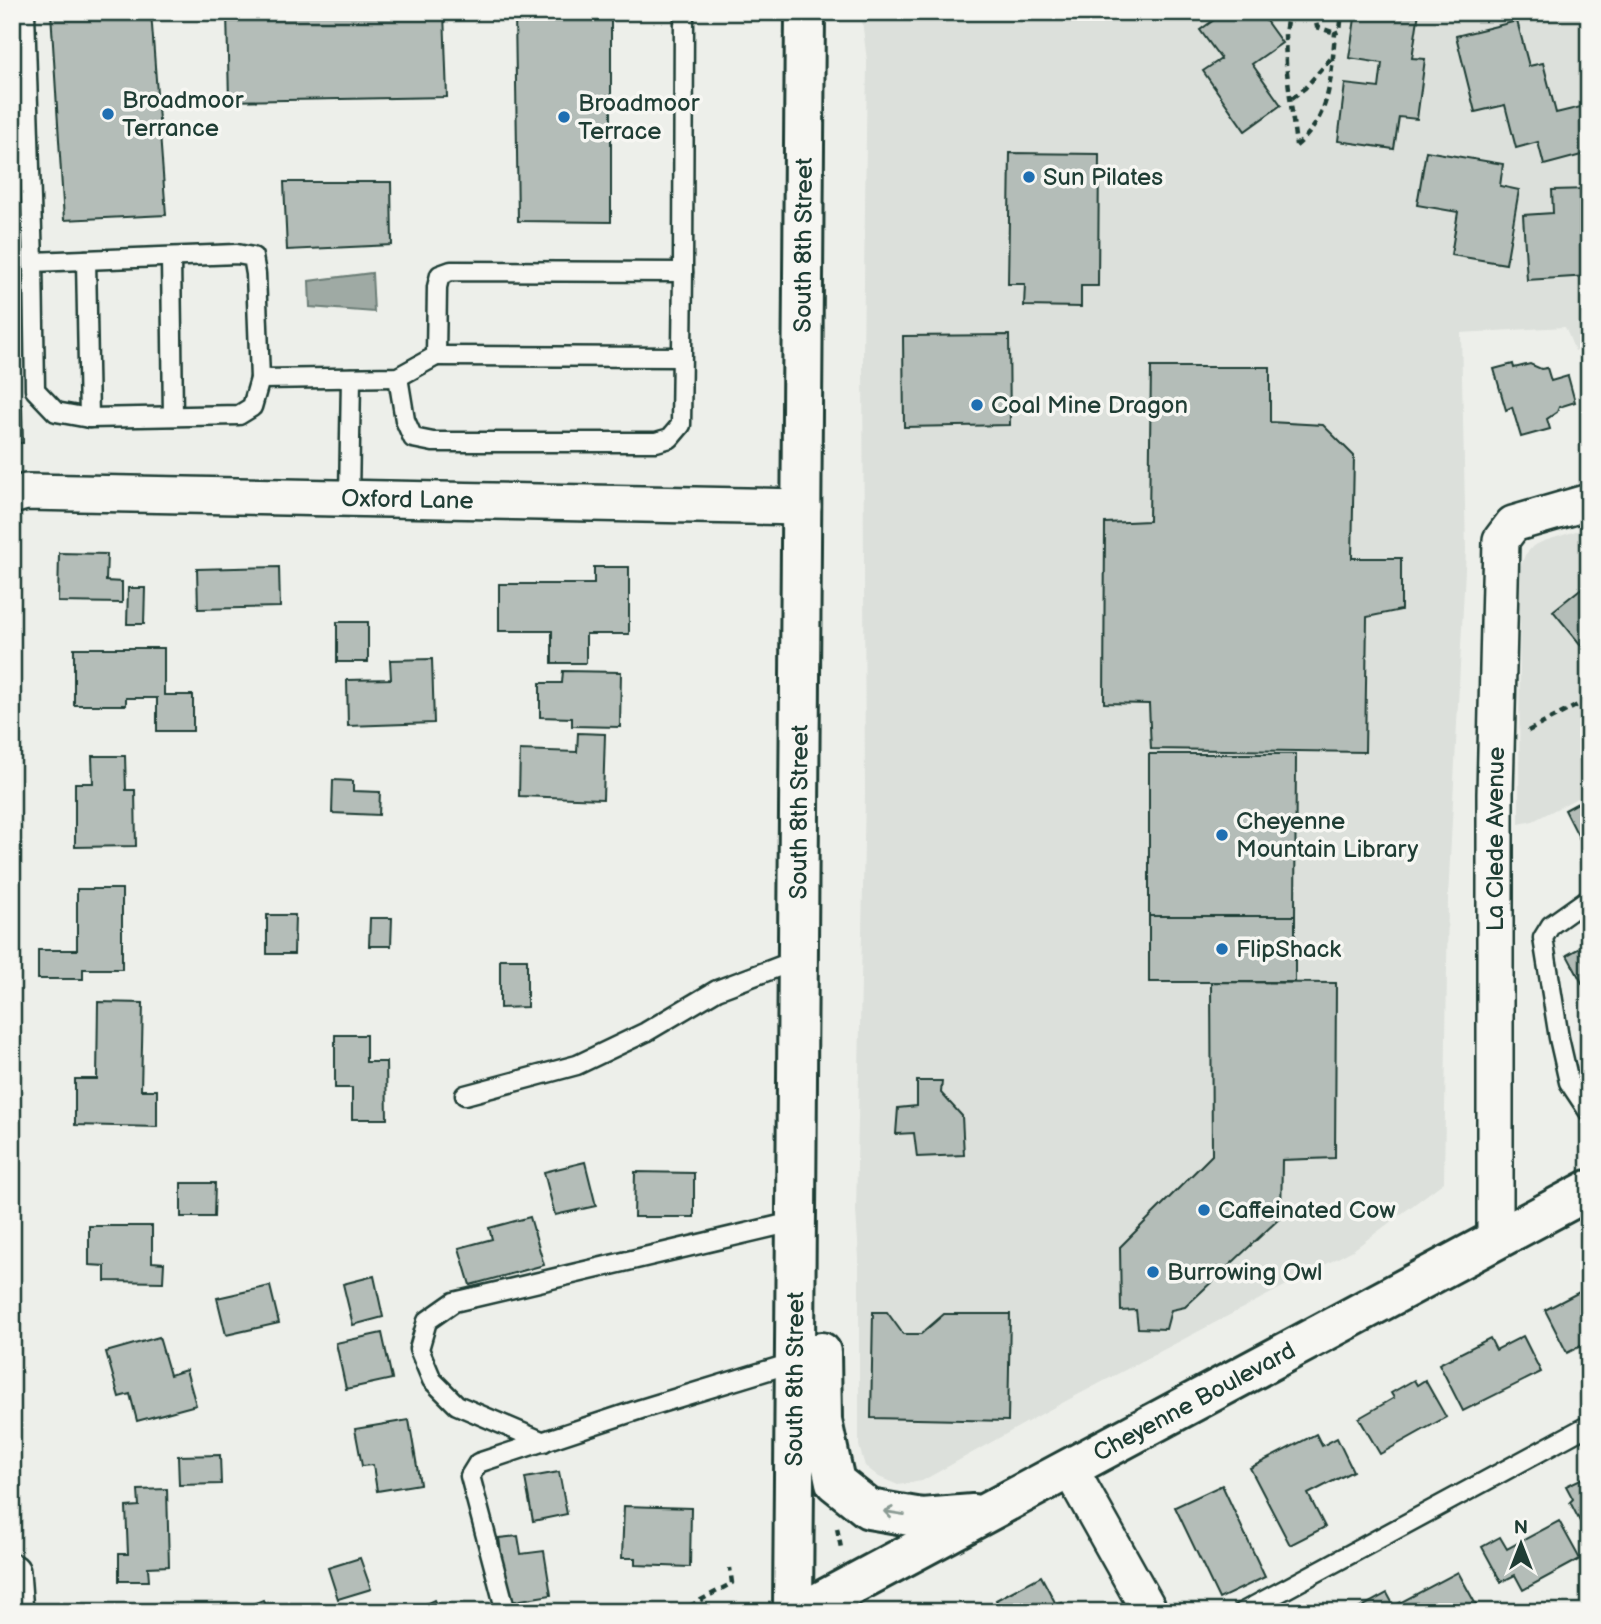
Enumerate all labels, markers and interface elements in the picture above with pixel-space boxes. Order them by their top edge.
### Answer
place label: Broadmoor Terrance [122,86,244,143]
place label: Broadmoor Terrace [578,89,700,146]
marker: Broadmoor Terrance [100,106,116,122]
marker: Broadmoor Terrace [556,109,572,125]
street label: South 8th Street [789,157,819,333]
place label: Sun Pilates [1043,163,1163,192]
marker: Sun Pilates [1021,169,1037,185]
place label: Coal Mine Dragon [991,391,1188,420]
marker: Coal Mine Dragon [969,397,985,413]
street label: Oxford Lane [341,484,474,516]
street label: South 8th Street [784,724,815,900]
street label: La Clede Avenue [1481,746,1511,931]
place label: Cheyenne Mountain Library [1236,807,1418,864]
marker: Cheyenne Mountain Library [1214,827,1230,843]
place label: FlipShack [1236,935,1341,964]
marker: FlipShack [1214,941,1230,957]
place label: Caffeinated Cow [1218,1196,1396,1225]
marker: Caffeinated Cow [1196,1202,1212,1218]
place label: Burrowing Owl [1167,1258,1322,1287]
marker: Burrowing Owl [1145,1264,1161,1280]
street label: South 8th Street [780,1291,810,1467]
street label: Cheyenne Boulevard [1088,1336,1300,1468]
one-way arrow [883,1506,905,1519]
north arrow [1486,1508,1556,1578]
text: N [1514,1517,1528,1540]

